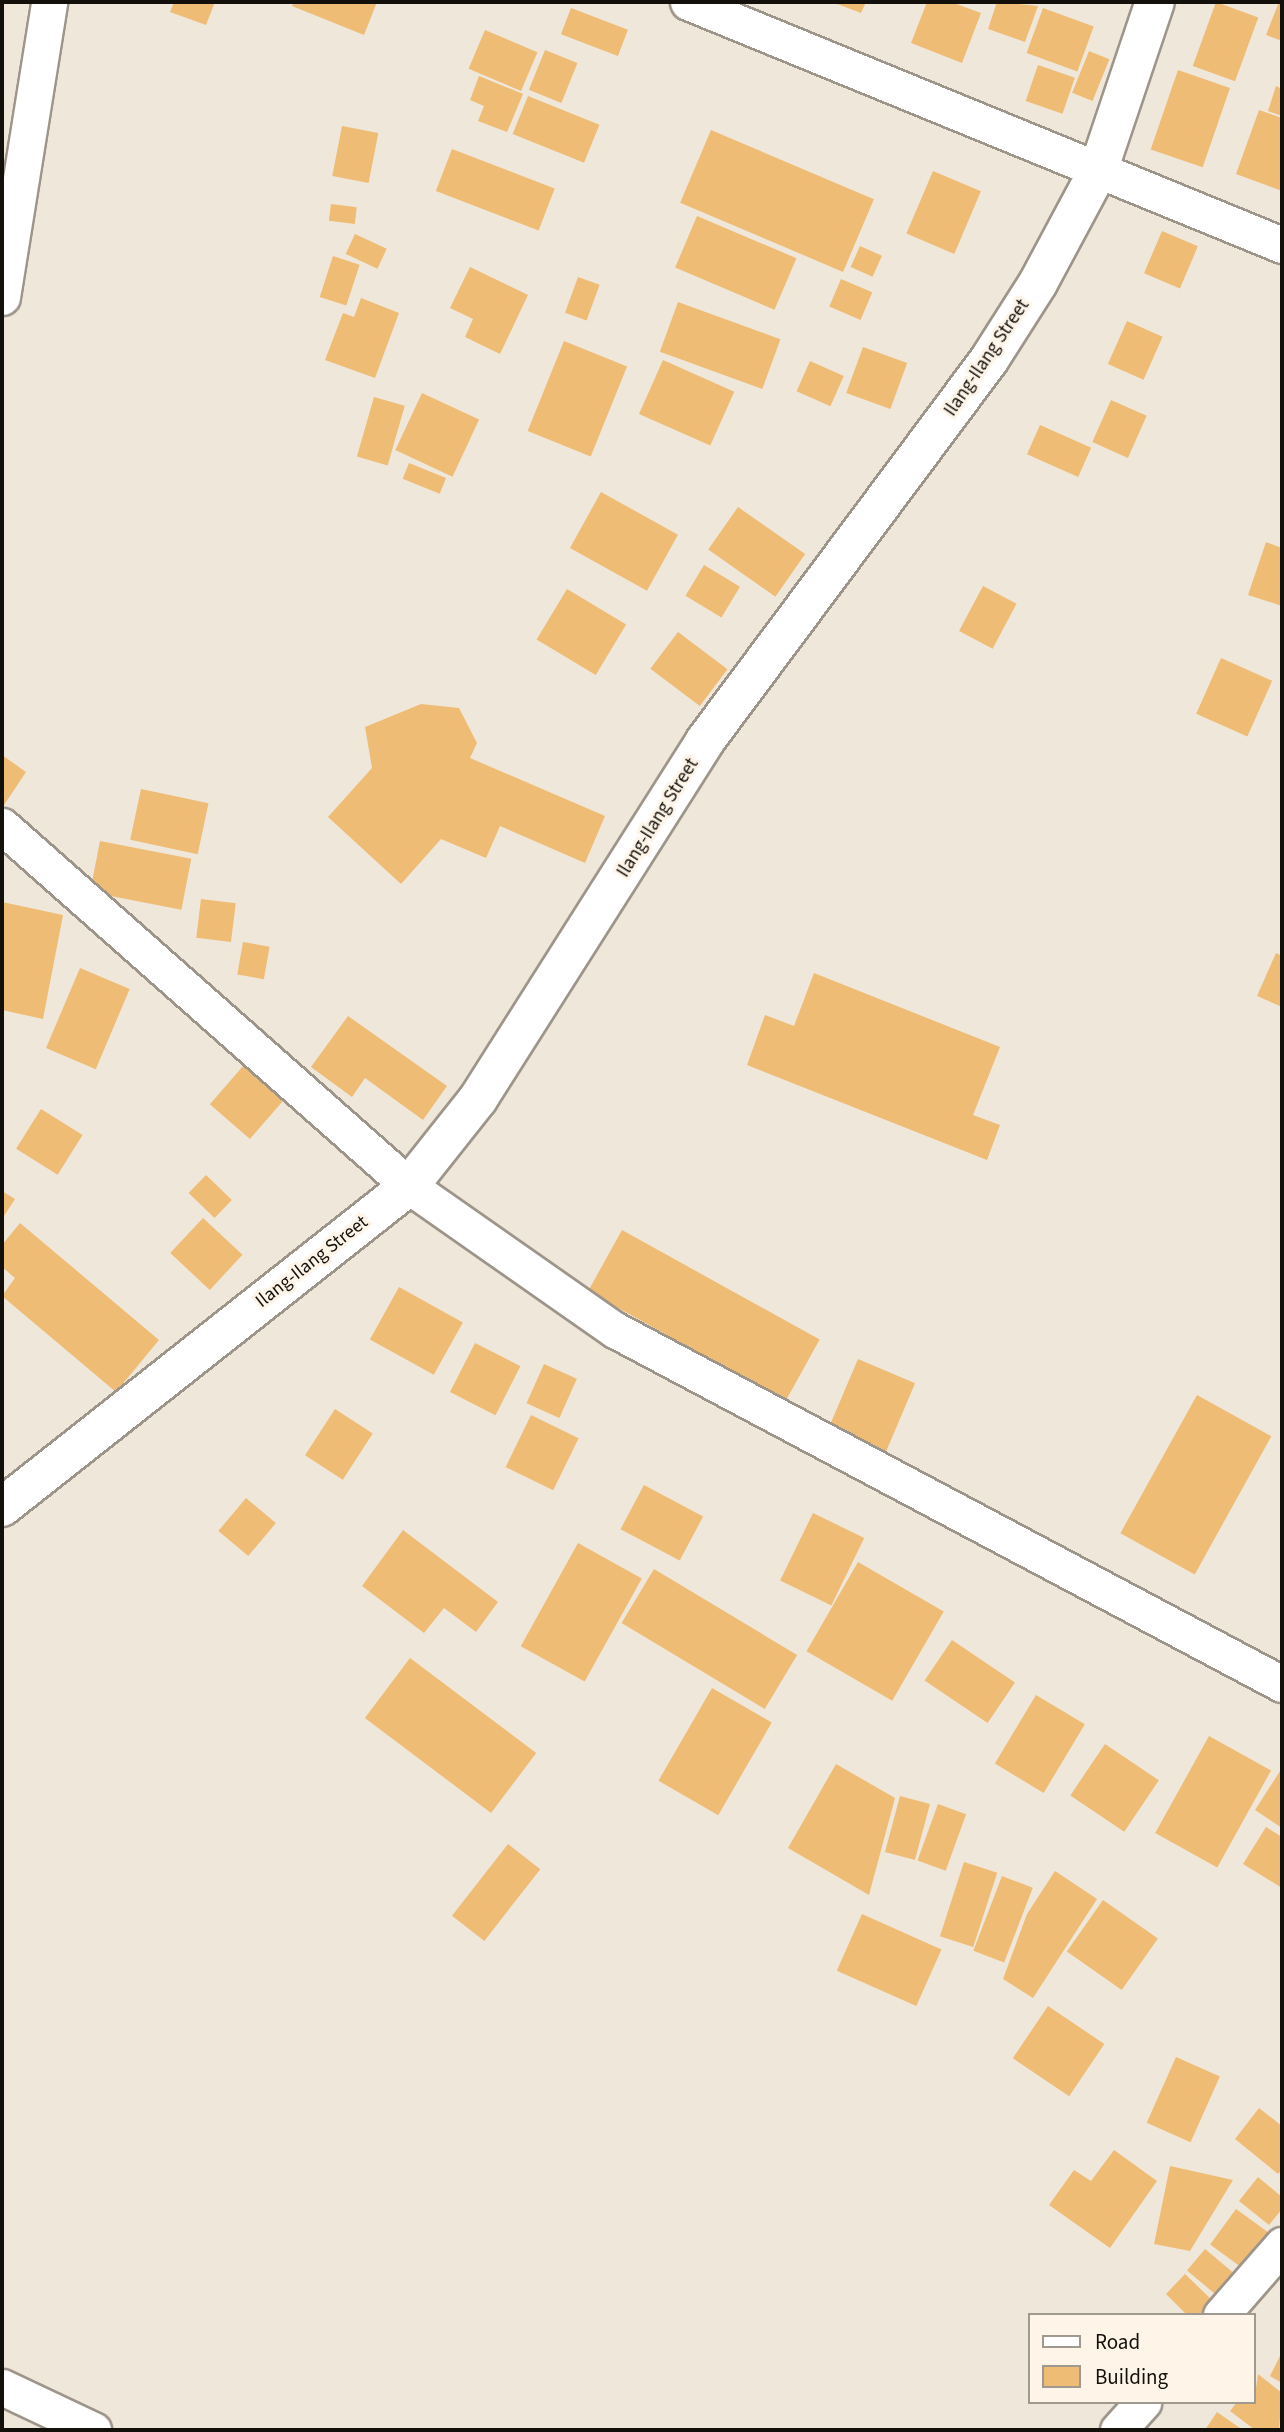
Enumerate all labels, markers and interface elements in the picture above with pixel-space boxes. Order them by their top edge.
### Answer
street label: Ilang-Ilang Street [940,295,1034,421]
street label: Ilang-Ilang Street [612,754,704,882]
street label: Ilang-Ilang Street [251,1211,373,1313]
legend [1028,2313,1256,2404]
text: Road [1095,2327,1140,2357]
text: Building [1095,2362,1168,2392]

